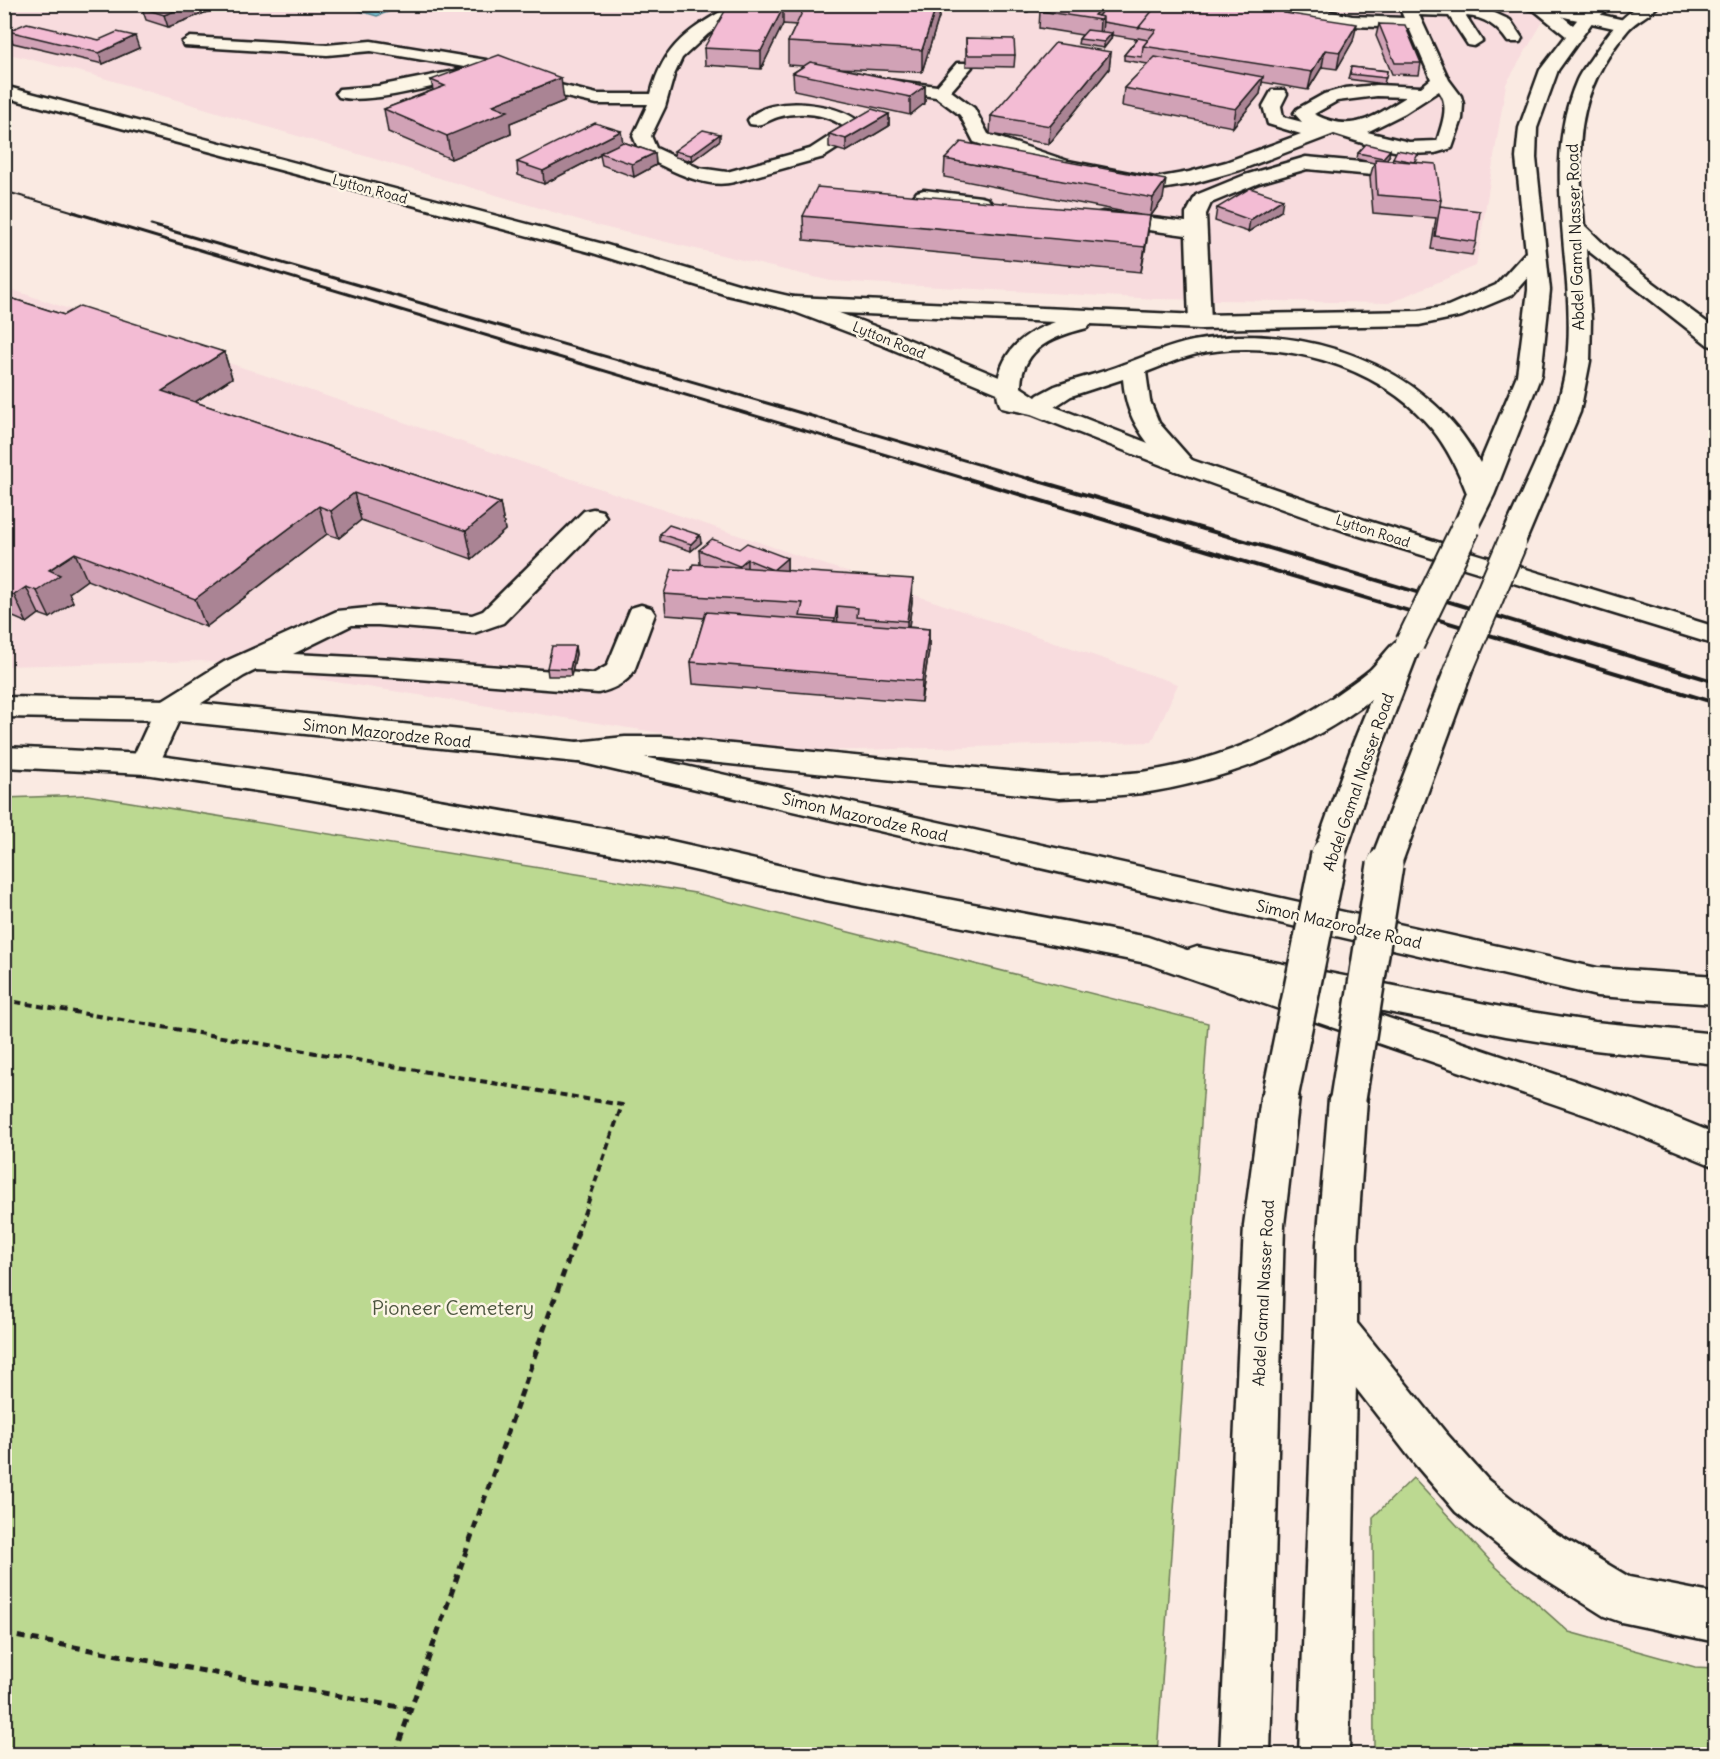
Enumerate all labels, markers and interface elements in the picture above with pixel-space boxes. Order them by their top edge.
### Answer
street label: Abdel Gamal Nasser Road [1562,143,1588,331]
street label: Lytton Road [330,170,410,208]
street label: Lytton Road [850,317,928,363]
street label: Lytton Road [1334,511,1412,551]
street label: Abdel Gamal Nasser Road [1318,690,1398,874]
street label: Simon Mazorodze Road [302,714,472,752]
street label: Simon Mazorodze Road [780,788,950,846]
street label: Simon Mazorodze Road [1254,895,1424,953]
street label: Abdel Gamal Nasser Road [1248,1199,1278,1387]
park label: Pioneer Cemetery [372,1295,534,1320]

